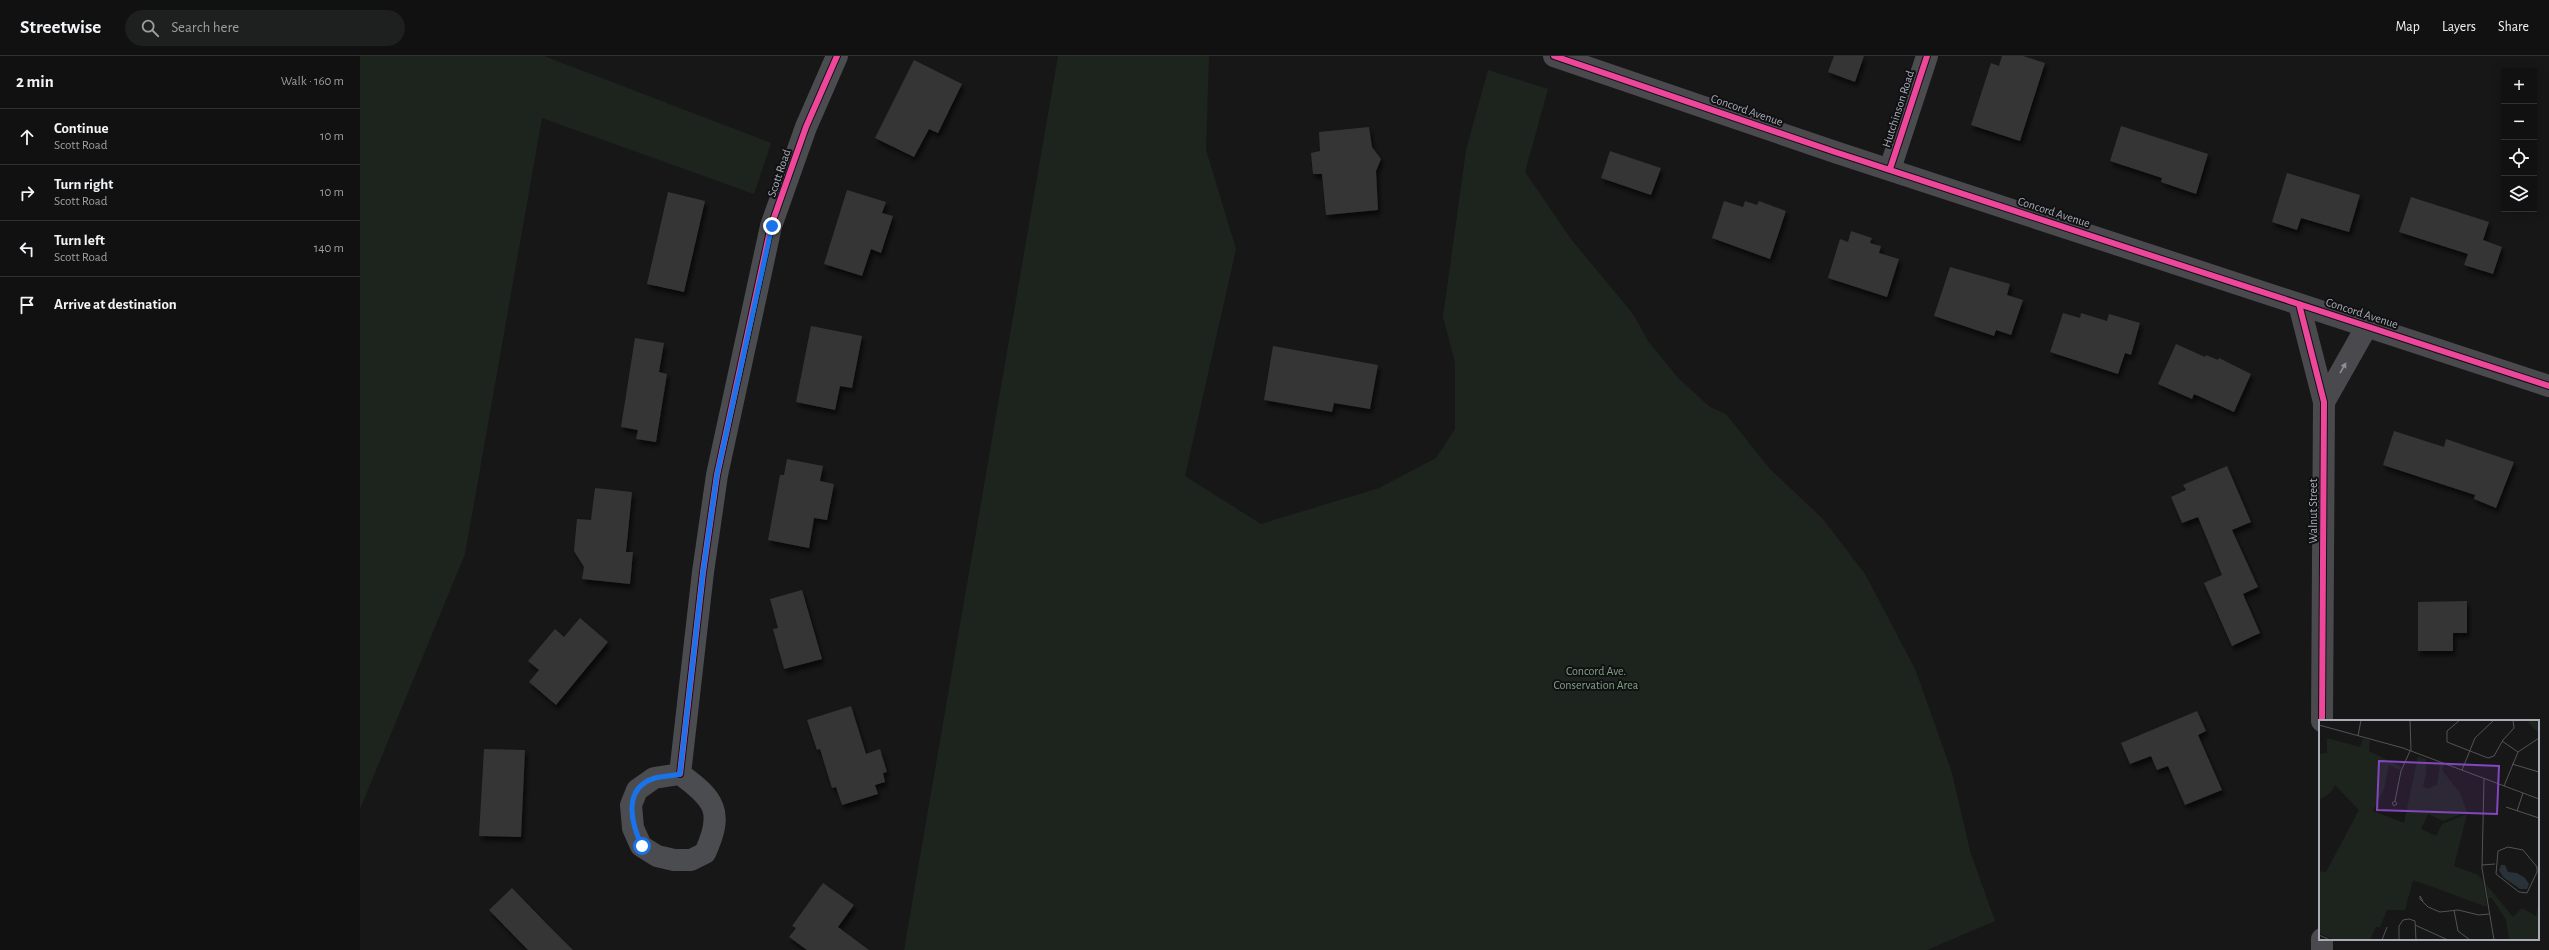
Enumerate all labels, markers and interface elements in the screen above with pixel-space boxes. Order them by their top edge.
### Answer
search box [125,10,405,46]
icon: search [139,17,161,39]
text: Streetwise [20,18,101,37]
text: Search here [171,20,239,35]
text: Map [2395,20,2420,34]
text: Layers [2442,20,2476,34]
text: Share [2498,20,2529,34]
map controls [2501,68,2537,212]
button: + [2501,68,2537,104]
street label: Hutchinson Road [1880,69,1916,149]
text: 2 min [16,73,54,90]
text: Walk · 160 m [281,75,344,88]
street label: Concord Avenue [1709,92,1785,128]
button: − [2501,104,2537,140]
text: Continue [54,121,109,136]
icon: ahead [16,126,38,148]
text: 10 m [320,130,344,143]
text: Scott Road [54,139,108,152]
button: locate [2501,140,2537,176]
street label: Scott Road [765,148,793,198]
button: layers [2501,176,2537,212]
text: Turn right [54,177,113,192]
icon: right [16,182,38,204]
text: 10 m [320,186,344,199]
text: Scott Road [54,195,108,208]
street label: Concord Avenue [2016,195,2092,229]
route end [763,217,781,235]
text: Turn left [54,233,105,248]
icon: left [16,238,38,260]
text: 140 m [314,242,344,255]
text: Scott Road [54,251,108,264]
icon: arrive [16,294,38,316]
street label: Concord Avenue [2324,296,2400,330]
text: Arrive at destination [54,297,177,312]
one-way arrow [2339,362,2346,374]
street label: Walnut Street [2307,478,2319,543]
park label: Concord Ave. Conservation Area [1554,665,1639,691]
inset map [2319,720,2539,940]
route start [633,837,651,855]

